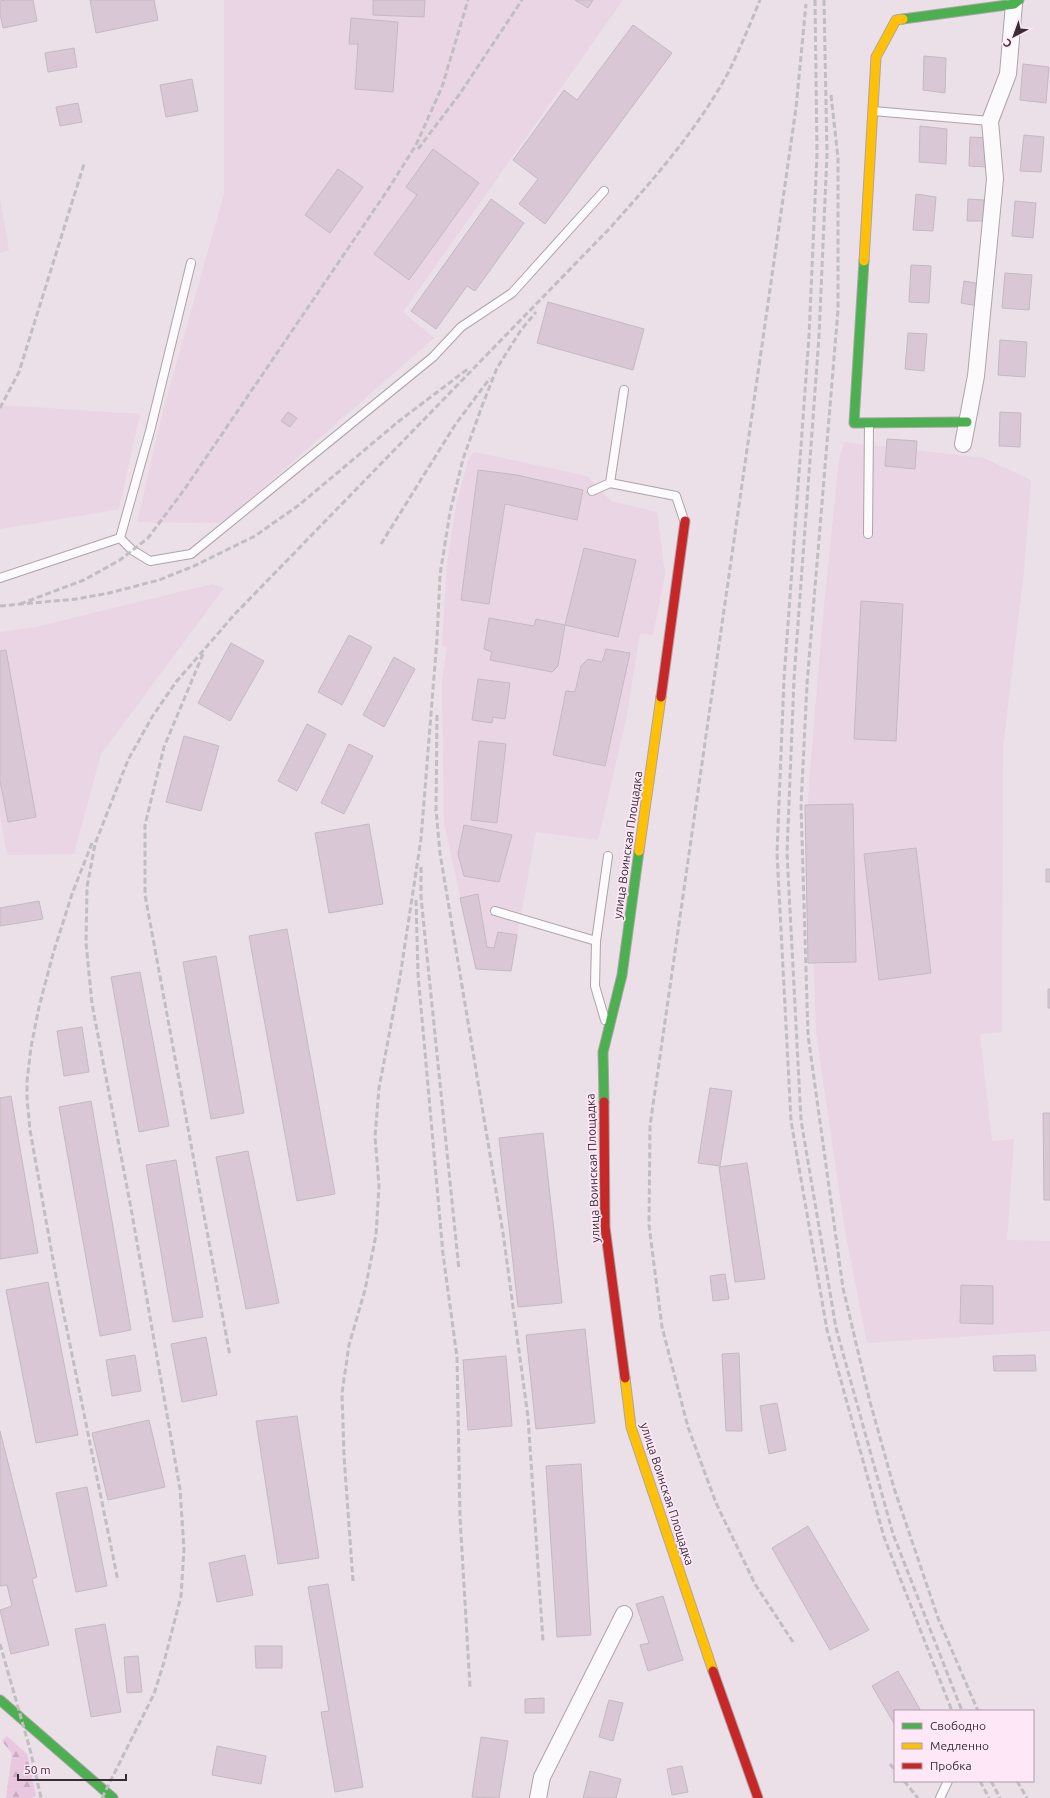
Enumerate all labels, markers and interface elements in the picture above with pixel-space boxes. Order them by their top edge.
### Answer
north arrow [994,16,1034,56]
text: С [1001,37,1014,50]
street label: улица Воинская Площадка [611,770,644,920]
street label: улица Воинская Площадка [583,1093,602,1243]
street label: улица Воинская Площадка [638,1421,697,1567]
legend [894,1710,1034,1782]
text: Свободно [930,1719,986,1732]
text: Медленно [930,1739,989,1752]
scale bar [18,1756,126,1782]
text: Пробка [930,1759,972,1772]
text: 50 m [24,1763,51,1776]

